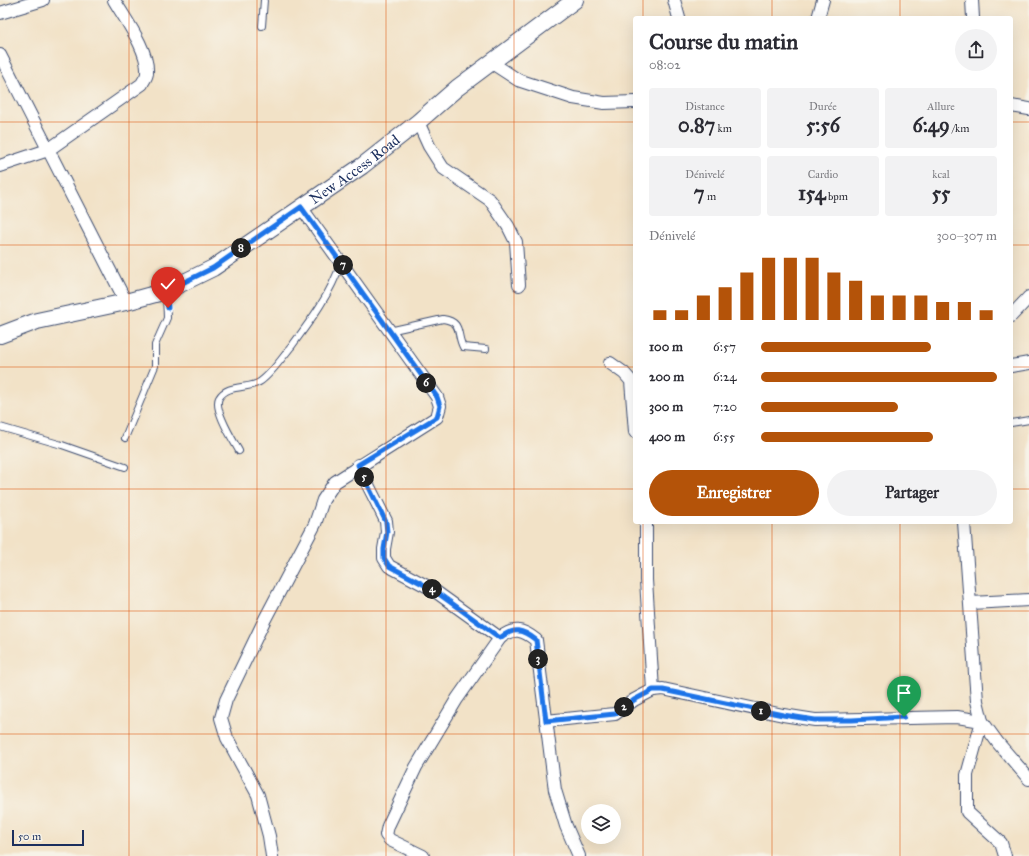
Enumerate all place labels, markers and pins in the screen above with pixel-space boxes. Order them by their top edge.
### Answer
pin: 8 [231,238,251,258]
pin: 7 [333,255,353,275]
pin [151,267,185,308]
pin: 6 [416,373,436,393]
pin: 5 [354,467,374,487]
pin: 4 [422,579,442,599]
pin: 3 [528,649,548,669]
pin [887,676,921,717]
pin: 2 [614,697,634,717]
pin: 1 [751,701,771,721]

